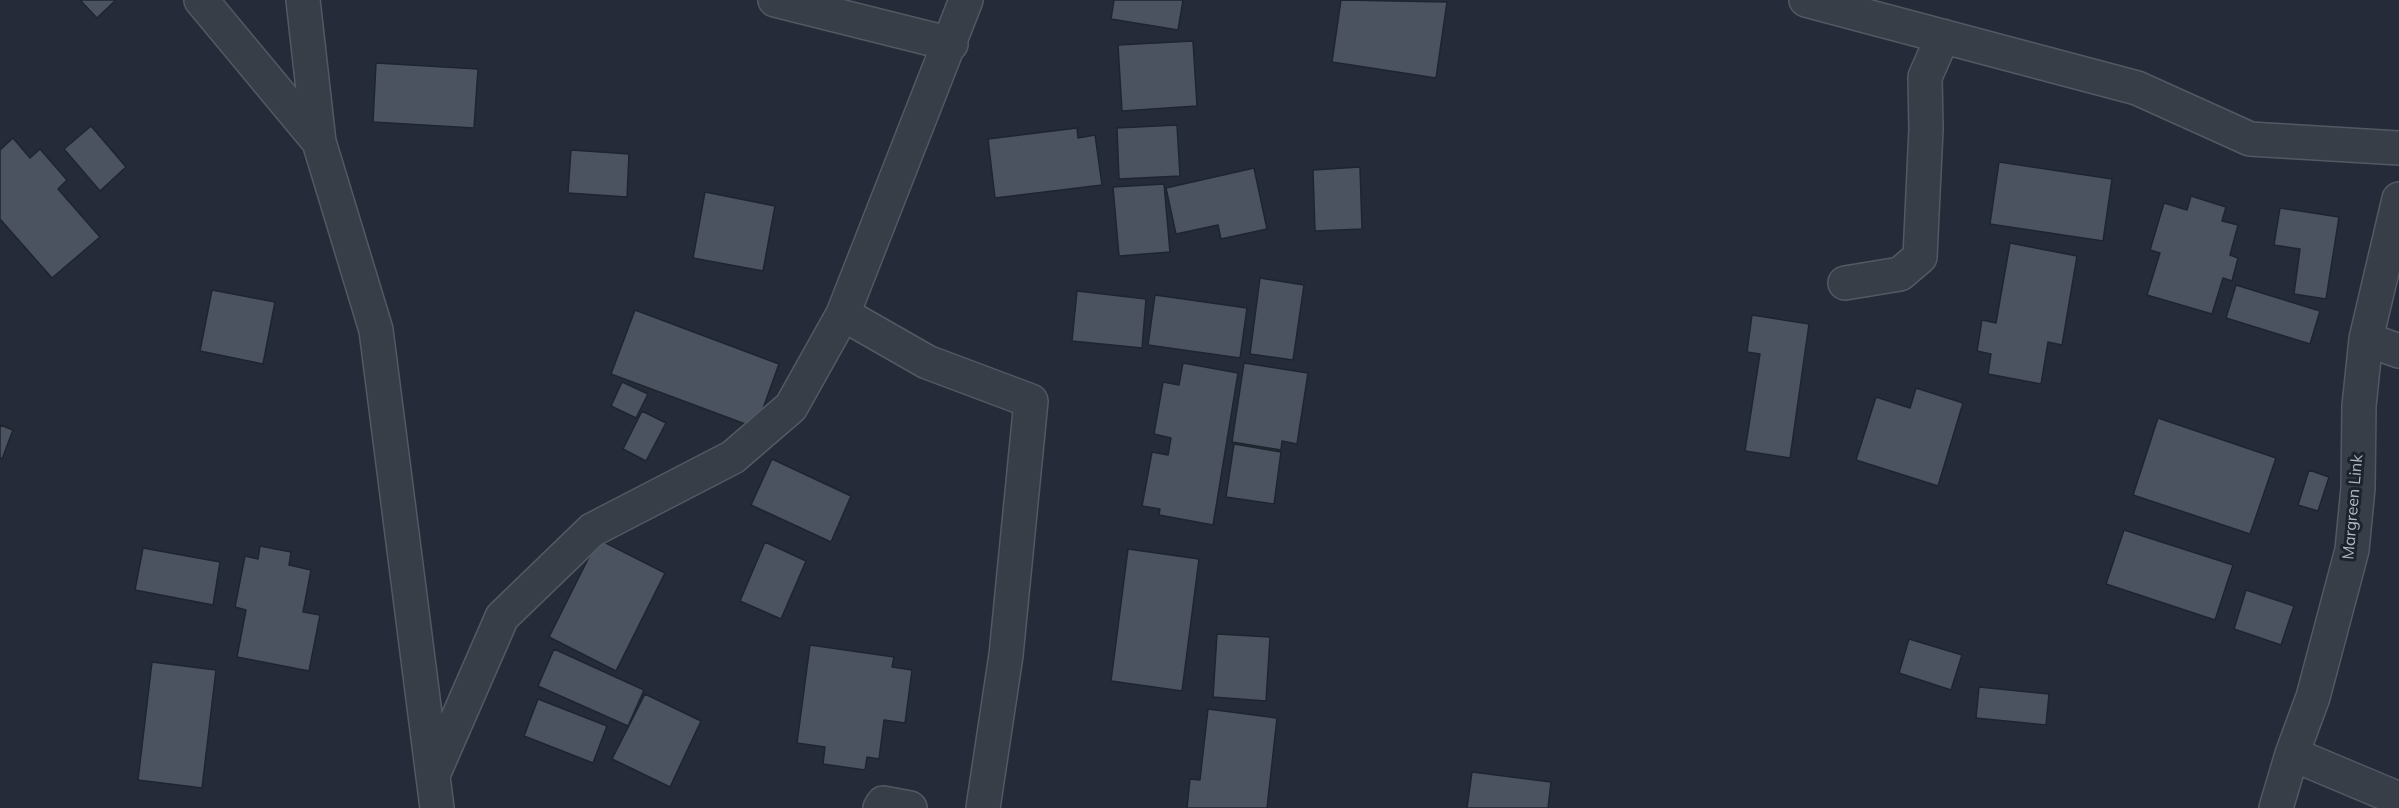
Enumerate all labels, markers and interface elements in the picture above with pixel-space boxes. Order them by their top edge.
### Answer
street label: Margreen Link [2339,454,2367,560]

